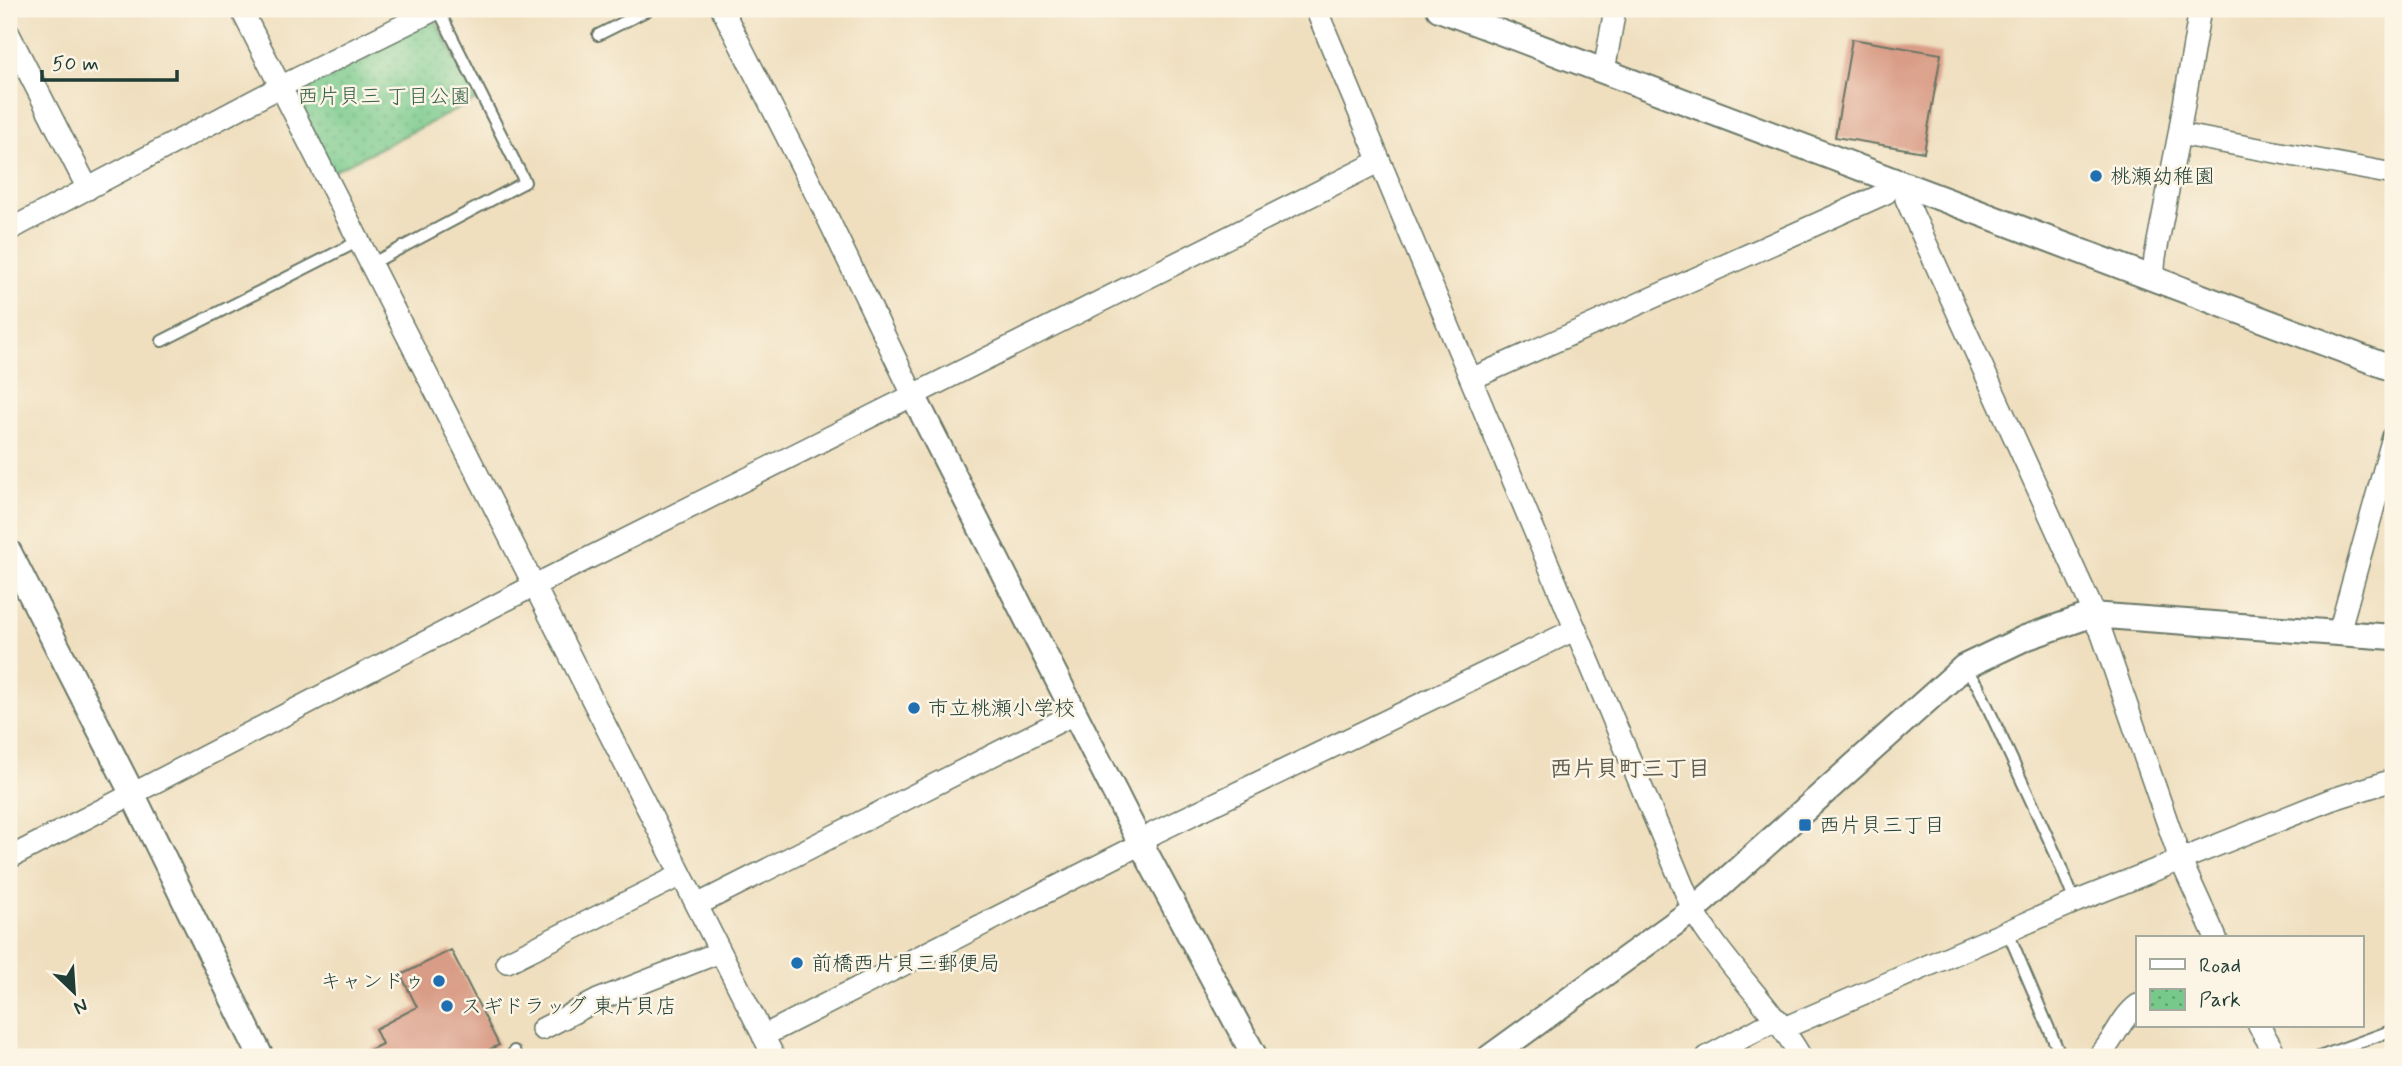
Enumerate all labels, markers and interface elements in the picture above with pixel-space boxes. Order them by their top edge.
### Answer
scale bar [42,38,177,82]
text: 50 m [52,50,99,78]
park label: 西片貝三 丁目公園 [297,83,471,111]
place label: 桃瀬幼稚園 [2110,163,2215,191]
marker: 桃瀬幼稚園 [2088,168,2104,184]
place label: 市立桃瀬小学校 [928,695,1075,723]
marker: 市立桃瀬小学校 [906,700,922,716]
district label: 西片貝町三丁目 [1550,755,1711,785]
place label: 西片貝三丁目 [1819,812,1945,840]
marker: 西片貝三丁目 [1797,817,1813,833]
legend [2136,936,2364,1028]
place label: 前橋西片貝三郵便局 [811,950,1000,978]
text: Road [2199,952,2241,980]
marker: 前橋西片貝三郵便局 [789,955,805,971]
north arrow [38,958,108,1028]
place label: キャンドゥ [320,968,425,996]
marker: キャンドゥ [431,973,447,989]
text: Park [2199,986,2241,1014]
text: N [70,992,92,1020]
place label: スギドラッグ 東片貝店 [461,993,677,1021]
marker: スギドラッグ 東片貝店 [439,998,455,1014]

